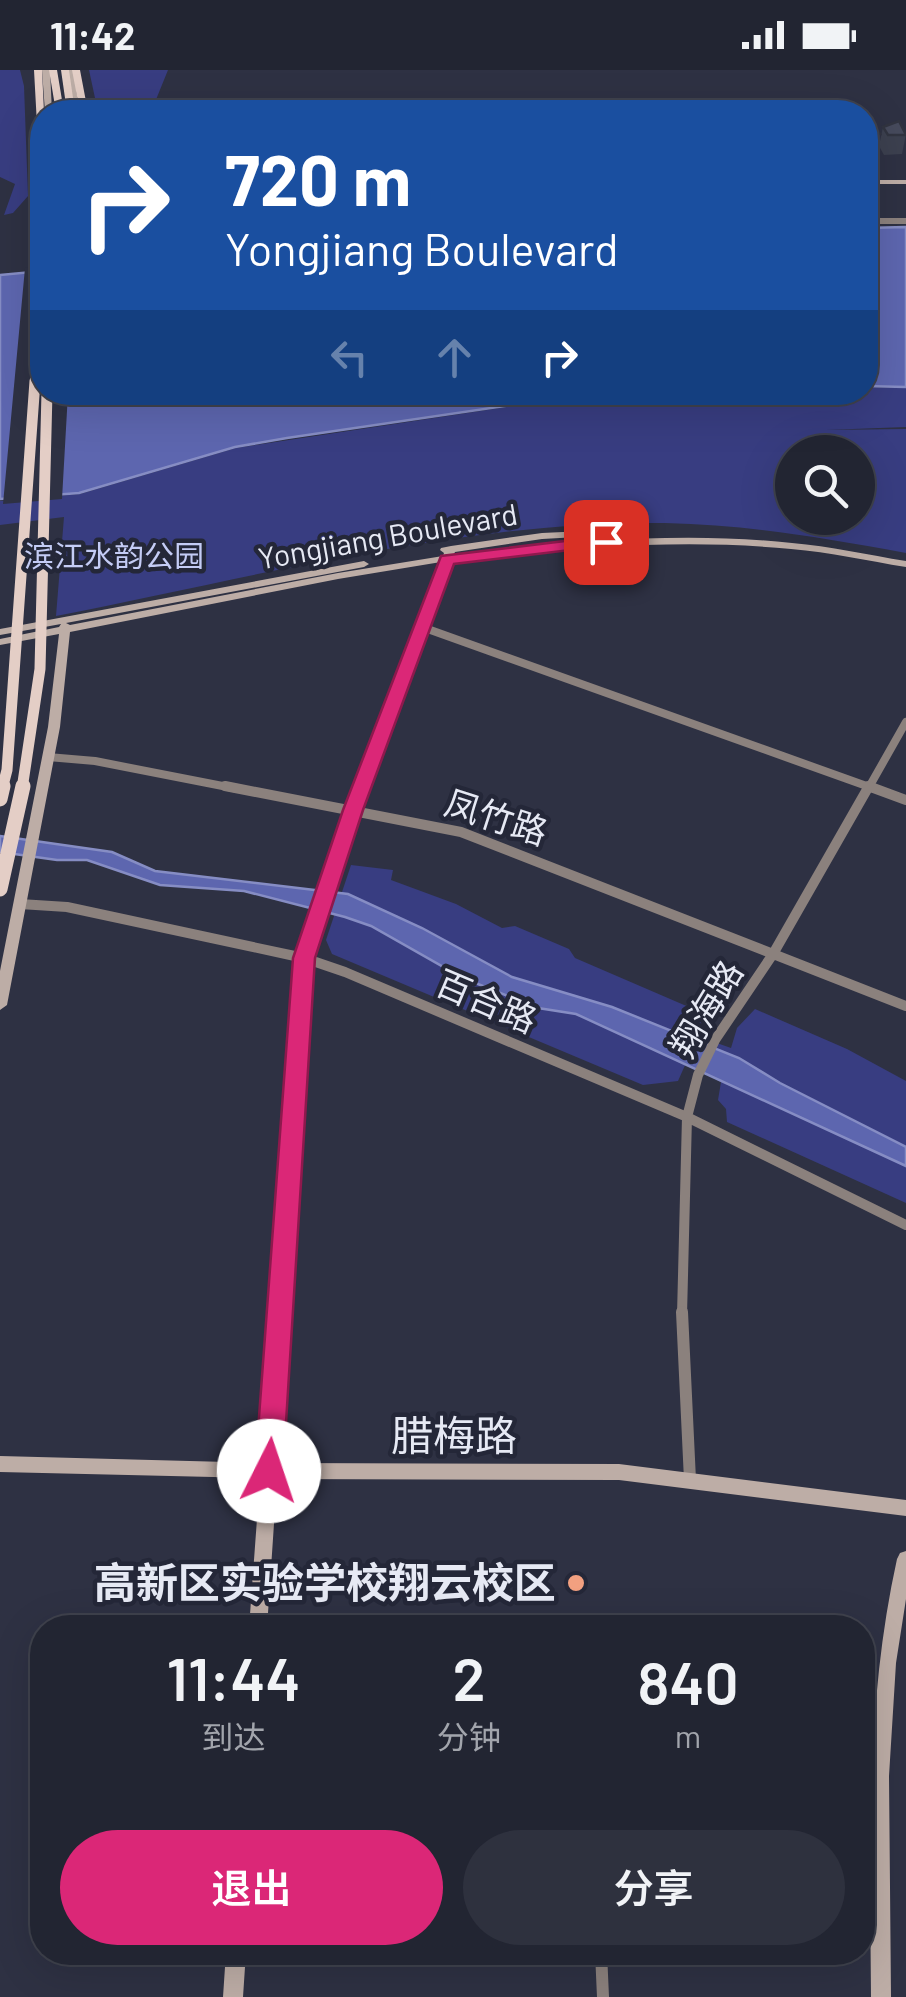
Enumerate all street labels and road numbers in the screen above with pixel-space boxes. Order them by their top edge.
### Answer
street label: Yongjiang Boulevard [255,495,520,576]
street label: 凤竹路 [440,780,553,852]
street label: 翔海路 [660,952,750,1064]
street label: 百合路 [430,960,543,1040]
street label: 腊梅路 [391,1409,517,1459]

